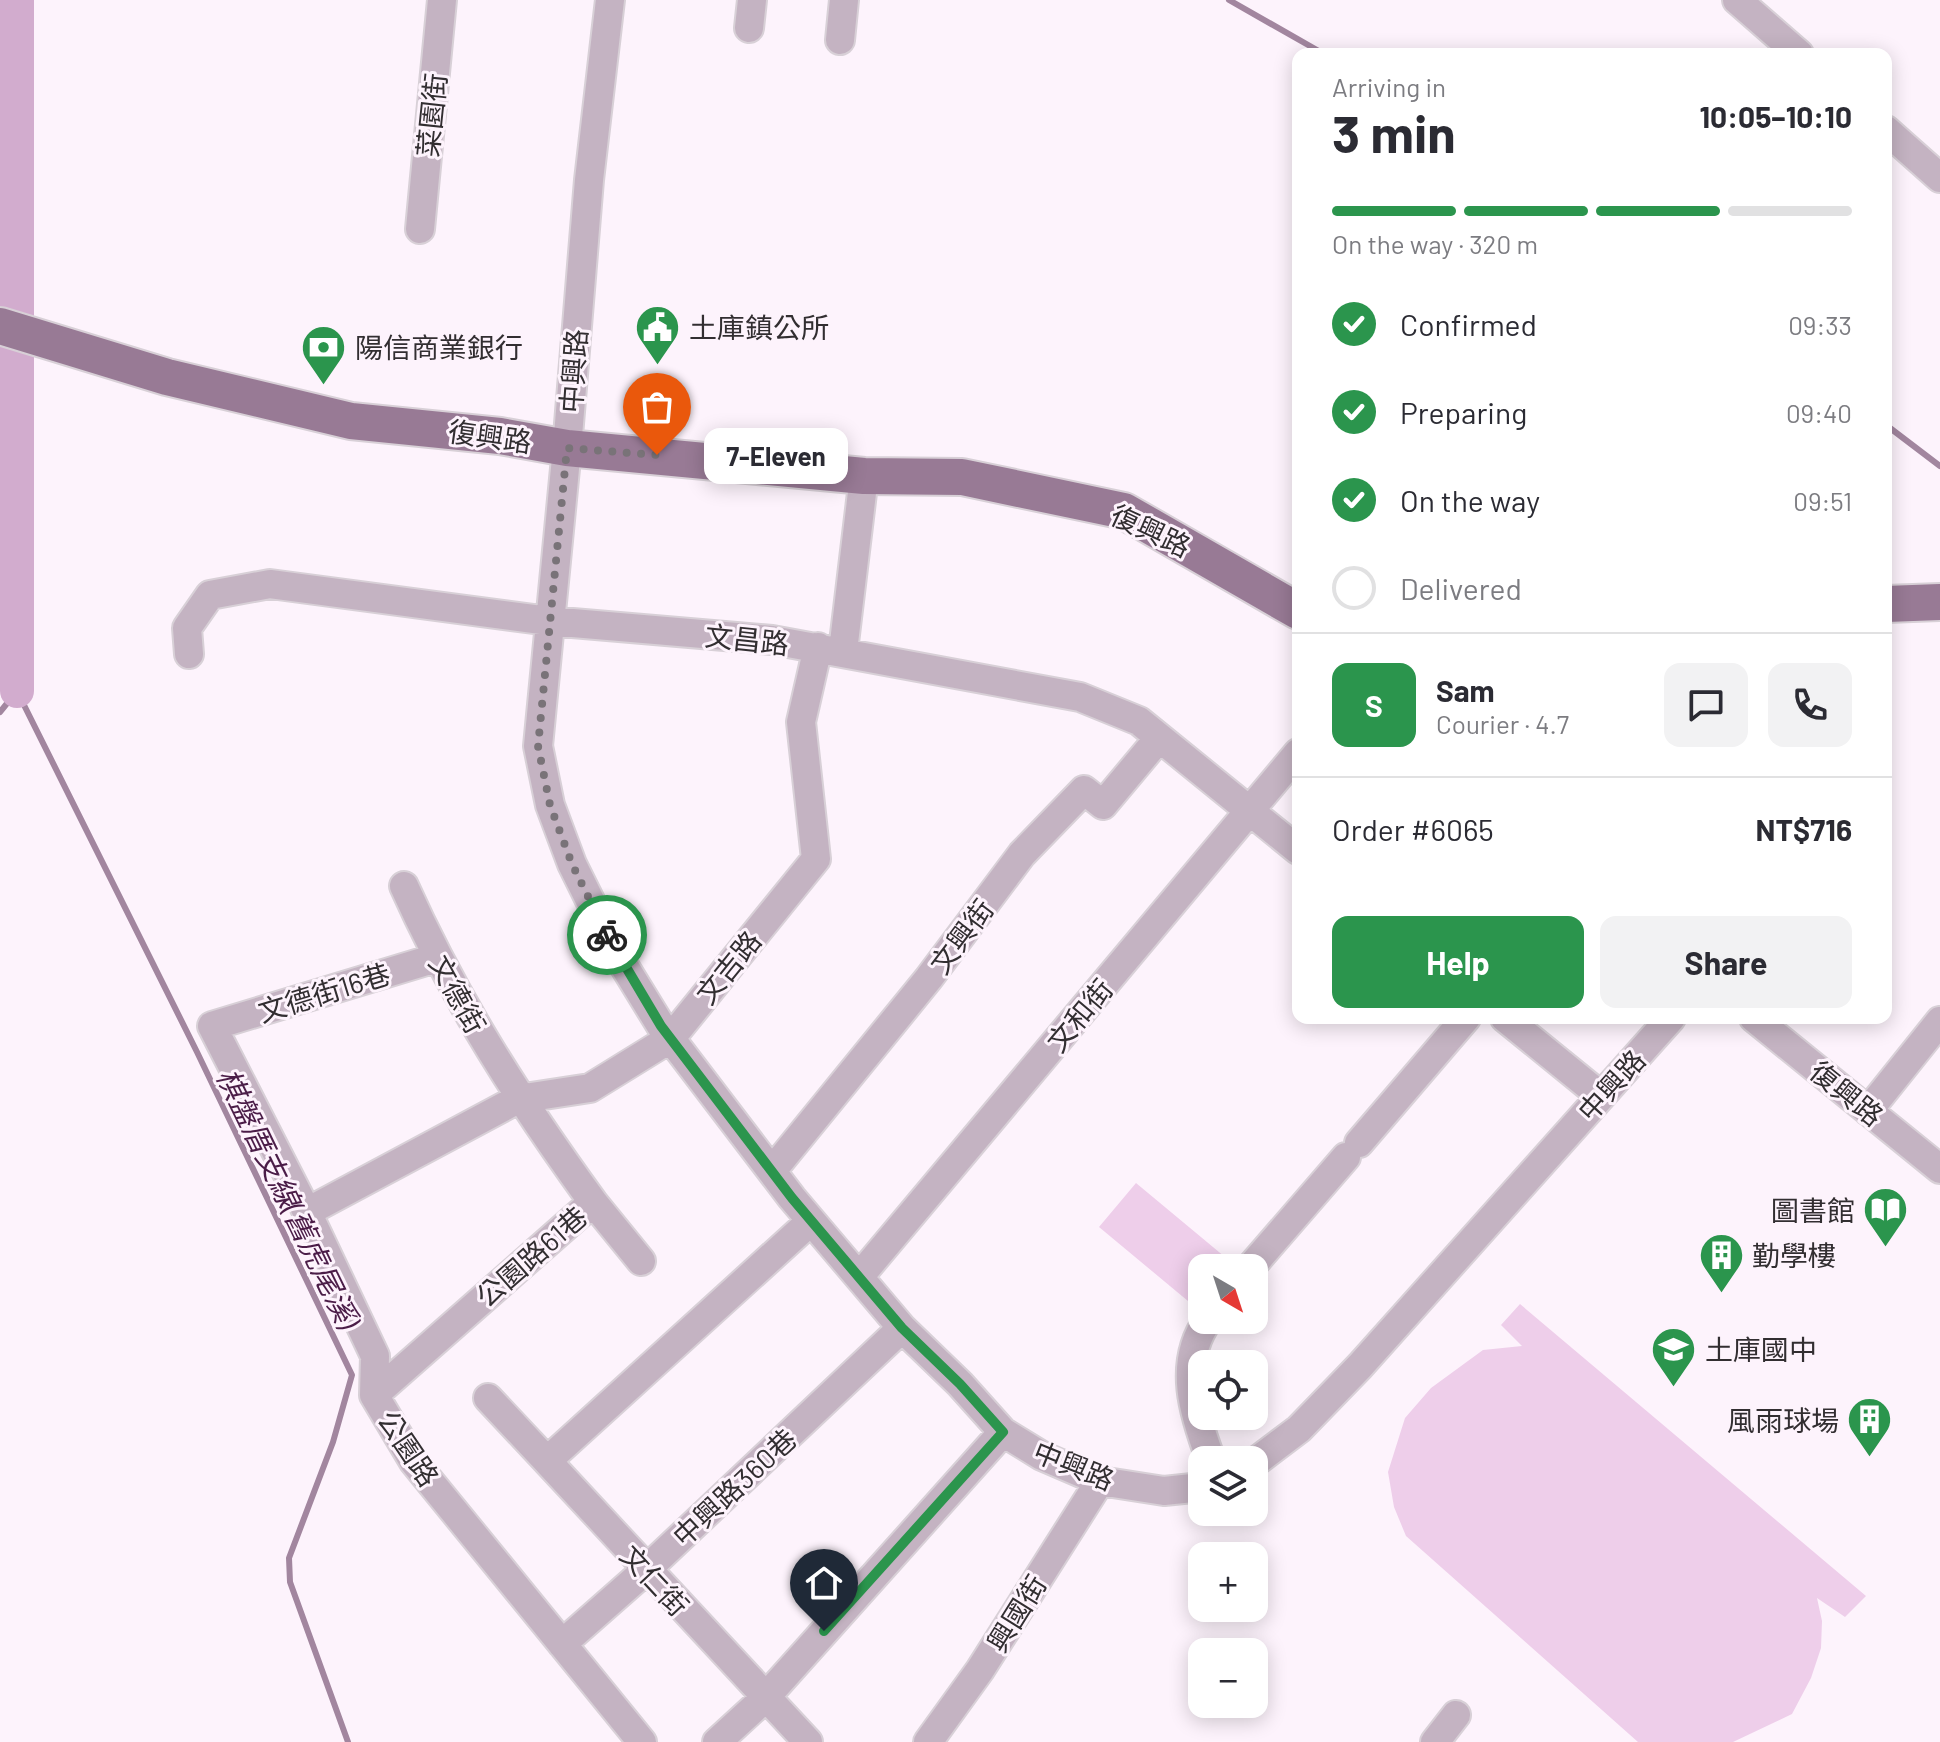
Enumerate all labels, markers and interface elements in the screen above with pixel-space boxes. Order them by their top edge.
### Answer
street label: 菜園街 [410,71,452,159]
text: Arriving in [1332,71,1446,102]
text: 10:05–10:10 [1699,98,1852,134]
text: 3 min [1332,101,1456,163]
text: On the way · 320 m [1332,228,1538,259]
icon: check [1332,302,1376,346]
public building icon: 土庫鎮公所 [634,303,682,366]
text: Confirmed [1400,306,1537,342]
text: 09:33 [1788,309,1852,340]
place label: 土庫鎮公所 [689,310,829,344]
bank icon: 陽信商業銀行 [300,323,348,386]
street label: 中興路 [553,328,593,414]
place label: 陽信商業銀行 [355,330,523,364]
pin [623,373,691,455]
icon: bag [635,385,679,429]
icon: check [1332,390,1376,434]
text: Preparing [1400,394,1527,430]
text: 09:40 [1786,397,1852,428]
street label: 復興路 [446,413,534,459]
callout: 7-Eleven [705,427,849,483]
text: 7-Eleven [726,440,826,471]
icon: check [1332,478,1376,522]
text: On the way [1400,482,1540,518]
text: 09:51 [1793,485,1852,516]
street label: 復興路 [1106,497,1196,563]
text: Delivered [1400,570,1522,606]
street label: 文昌路 [703,618,791,660]
button: chat [1664,663,1748,747]
button: phone [1768,663,1852,747]
text: Sam [1436,672,1495,708]
text: S [1365,687,1383,723]
text: Courier · 4.7 [1436,708,1569,739]
text: Order #6065 [1332,811,1494,847]
text: NT$716 [1756,811,1852,847]
street label: 文興街 [922,892,1000,980]
courier [567,895,647,975]
icon: bike [585,913,629,957]
button: Help [1332,916,1584,1008]
button: Share [1600,916,1852,1008]
street label: 文吉路 [688,924,768,1010]
street label: 文德街 [423,949,493,1039]
street label: 文德街16巷 [254,956,394,1028]
street label: 文和街 [1039,972,1119,1058]
street label: 中興路 [1570,1042,1652,1128]
street label: 復興路 [1804,1053,1890,1133]
water label: 棋盤厝支線(舊虎尾溪) [210,1062,368,1335]
library icon: 圖書館 [1862,1186,1910,1249]
place label: 圖書館 [1771,1193,1855,1227]
street label: 公園路61巷 [469,1199,593,1313]
building icon: 勤學樓 [1697,1231,1745,1294]
place label: 勤學樓 [1752,1238,1836,1272]
north arrow [1188,1254,1268,1334]
map controls [1188,1254,1268,1718]
school or university icon: 土庫國中 [1650,1325,1698,1388]
place label: 土庫國中 [1705,1332,1817,1366]
button: locate [1188,1350,1268,1430]
building icon: 風雨球場 [1846,1396,1894,1459]
place label: 風雨球場 [1727,1403,1839,1437]
street label: 公園路 [371,1404,447,1492]
street label: 中興路360巷 [665,1421,803,1553]
street label: 中興路 [1029,1434,1119,1496]
button: layers [1188,1446,1268,1526]
street label: 文仁街 [614,1538,696,1622]
button: + [1188,1542,1268,1622]
pin [790,1549,858,1631]
icon: home [802,1561,846,1605]
street label: 興國街 [979,1568,1053,1658]
button: − [1188,1638,1268,1718]

